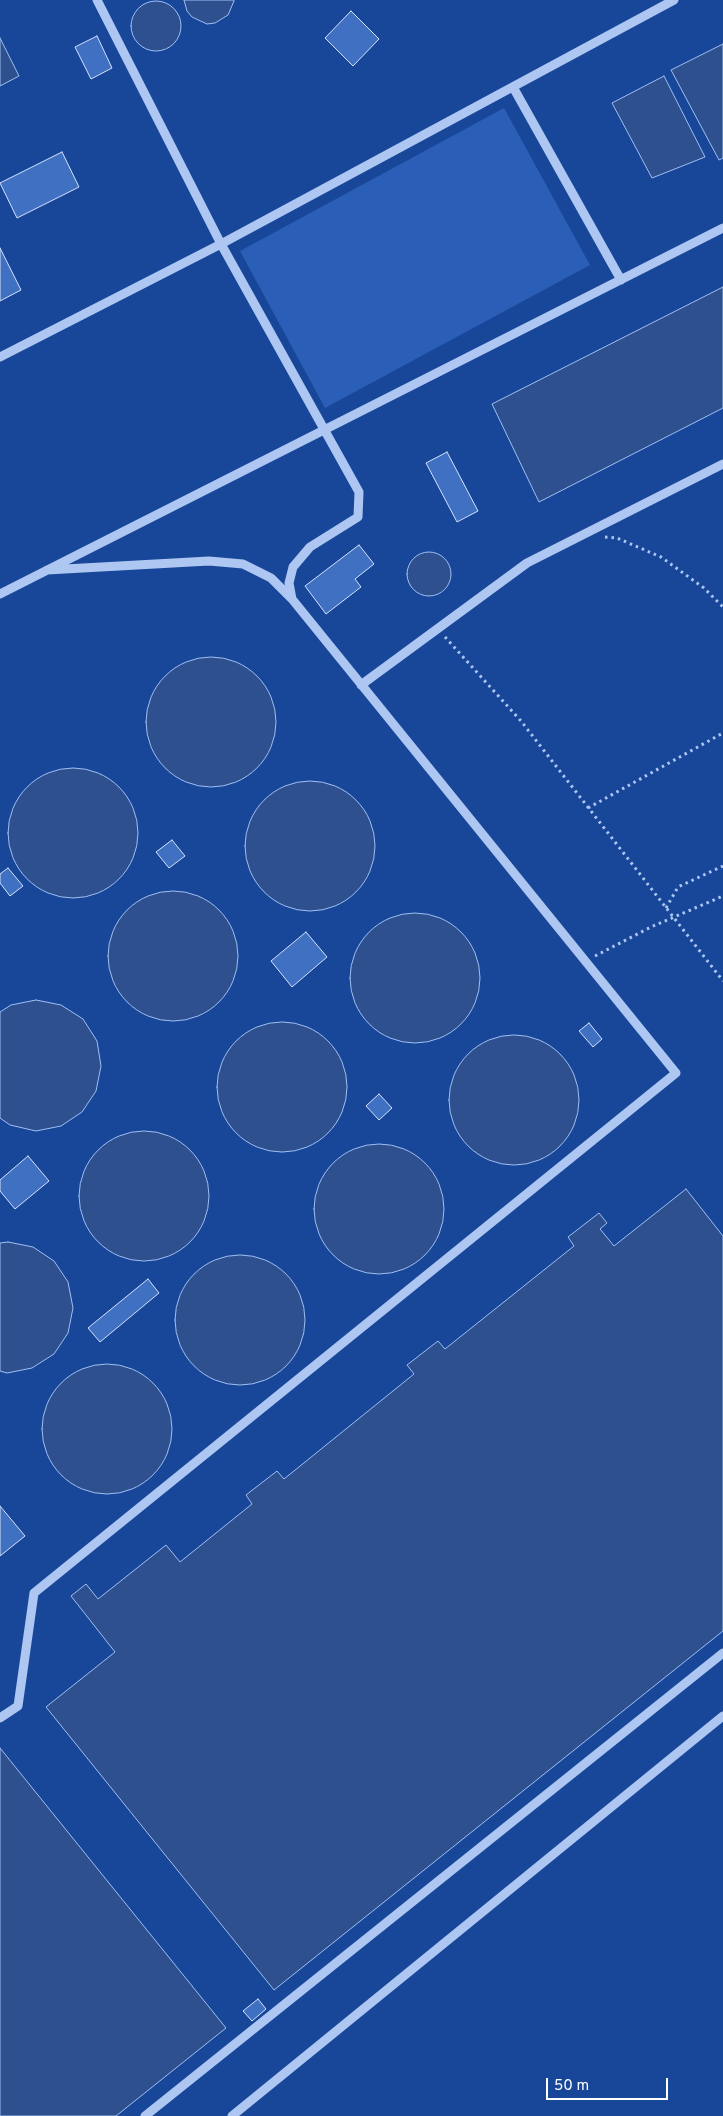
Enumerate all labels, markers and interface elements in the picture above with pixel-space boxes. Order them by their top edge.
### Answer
scale bar [548,2068,670,2100]
text: 50 m [554,2077,589,2096]

